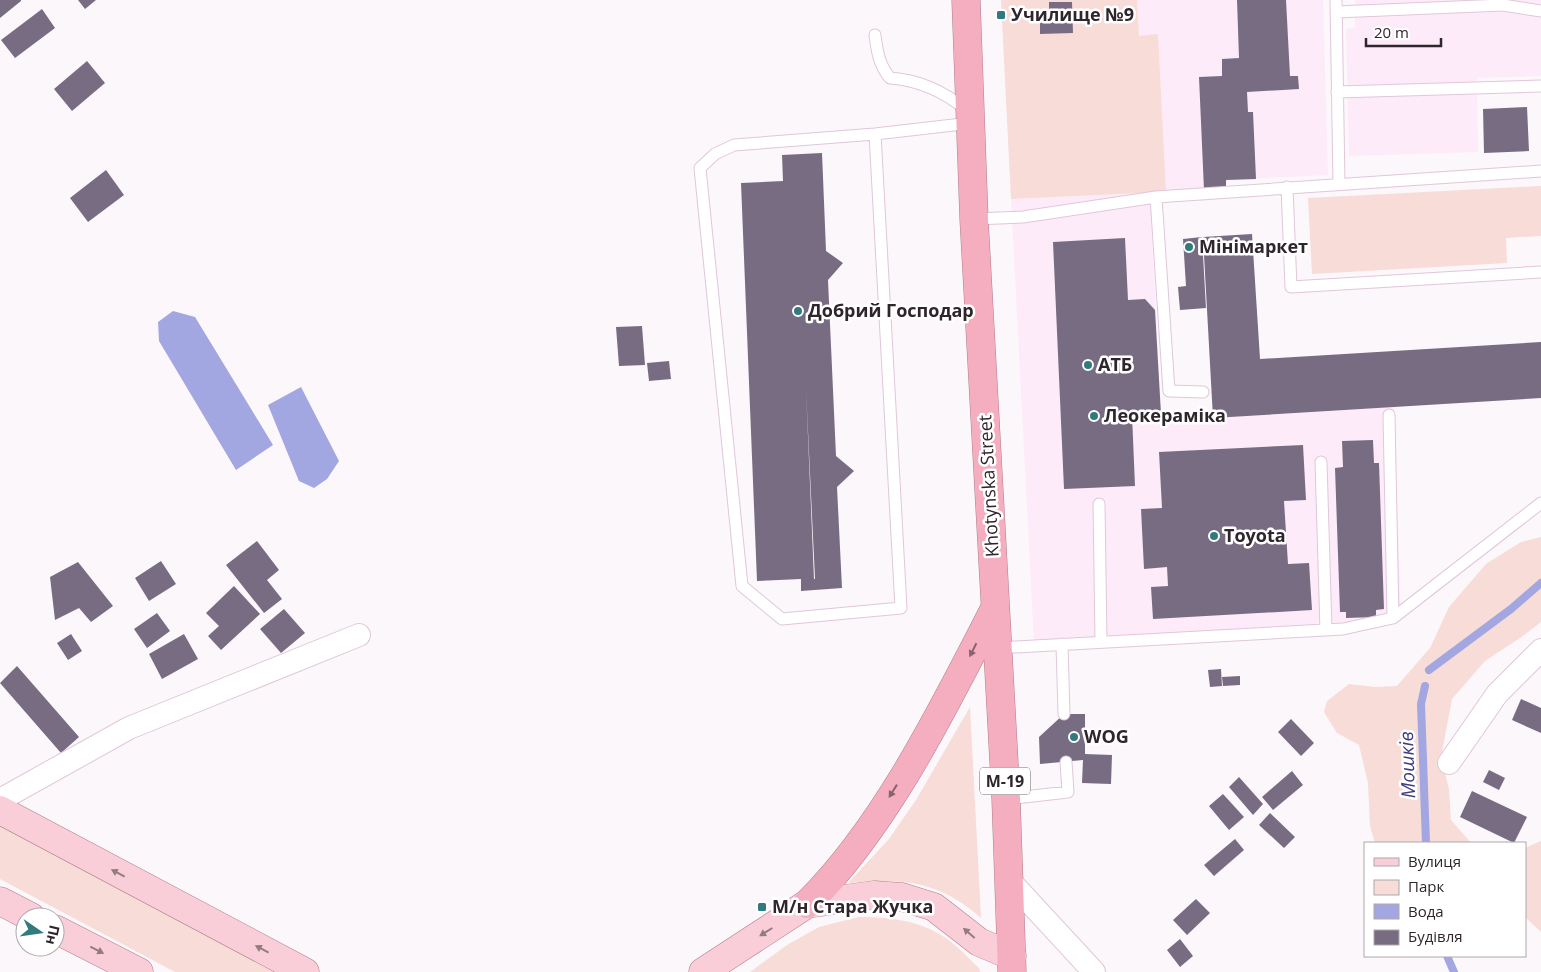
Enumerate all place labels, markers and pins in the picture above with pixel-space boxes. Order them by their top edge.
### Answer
place label: Училище №9 [1011,2,1134,26]
marker: Училище №9 [995,9,1007,21]
place label: Мінімаркет [1199,234,1308,258]
marker: Мінімаркет [1183,241,1195,253]
place label: Добрий Господар [808,298,974,322]
marker: Добрий Господар [792,305,804,317]
place label: АТБ [1098,352,1132,376]
marker: АТБ [1082,359,1094,371]
place label: Леокераміка [1104,403,1226,427]
marker: Леокераміка [1088,410,1100,422]
place label: Toyota [1224,523,1286,547]
marker: Toyota [1208,530,1220,542]
place label: WOG [1084,724,1129,748]
marker: WOG [1068,731,1080,743]
place label: М/н Стара Жучка [772,894,933,918]
marker: М/н Стара Жучка [756,901,768,913]

